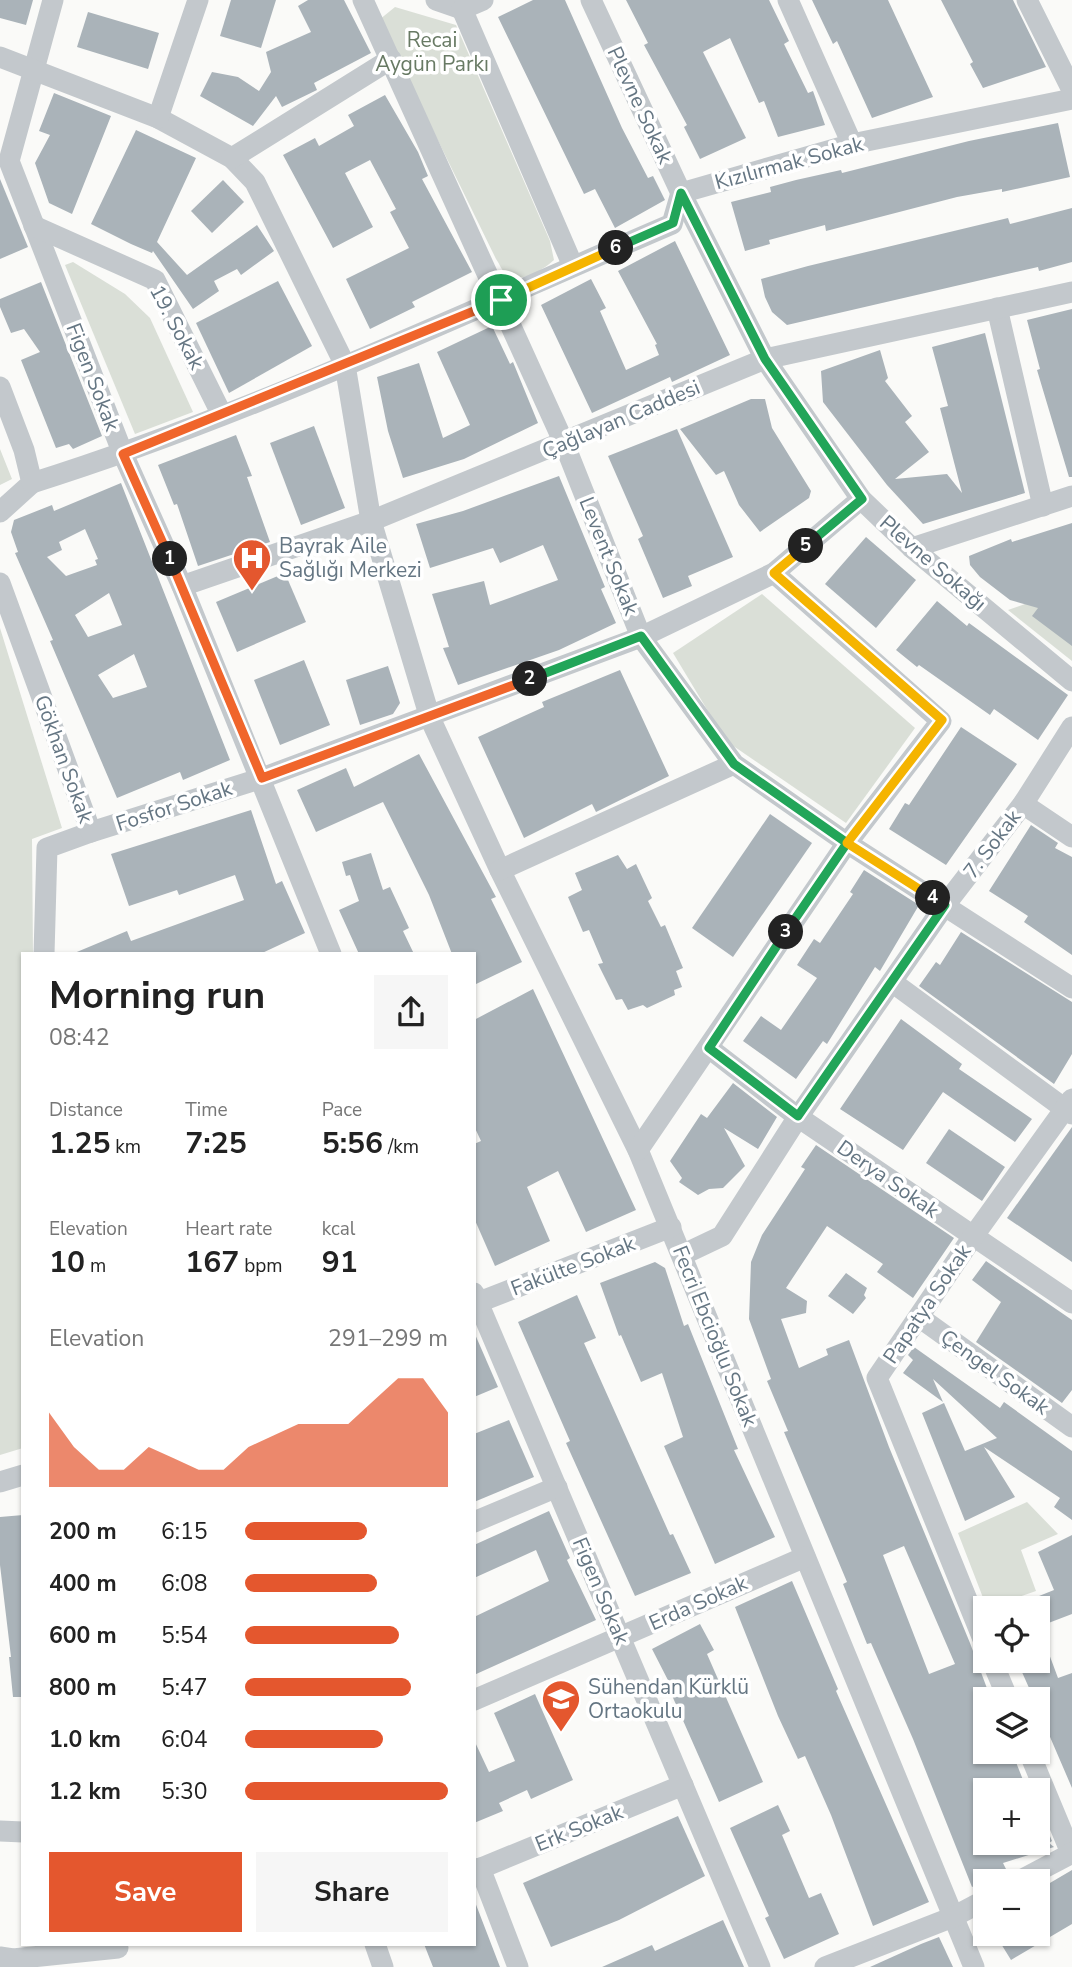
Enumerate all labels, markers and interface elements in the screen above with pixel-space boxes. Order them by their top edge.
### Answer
park label: Recai Aygün Parkı [375,26,489,78]
street label: Plevne Sokak [601,42,680,169]
street label: Kızılırmak Sokak [712,130,867,196]
pin: 6 [598,230,634,266]
text: 6 [610,234,621,260]
pin [471,270,531,330]
street label: 19. Sokak [143,280,211,375]
icon: arrive [482,281,520,319]
street label: Figen Sokak [60,319,127,436]
street label: Çağlayan Caddesi [538,373,704,465]
street label: Levent Sokak [573,493,646,620]
street label: Plevne Sokağı [874,509,992,617]
pin: 5 [788,528,824,564]
place label: Bayrak Aile Sağlığı Merkezi [279,532,422,584]
text: 5 [800,532,811,558]
hospital icon: Bayrak Aile Sağlığı Merkezi [231,537,273,592]
pin: 1 [152,542,188,576]
text: 1 [164,545,175,571]
pin: 2 [512,662,548,696]
text: 2 [524,665,535,691]
street label: Gökhan Sokak [28,691,100,827]
street label: Fosfor Sokak [112,774,236,838]
street label: 7. Sokak [957,803,1027,884]
pin: 4 [916,880,950,916]
text: 4 [927,884,938,910]
pin: 3 [768,914,804,950]
text: 3 [780,918,791,944]
text: Morning run [49,970,265,1021]
button: share [374,975,448,1049]
text: 08:42 [49,1022,109,1053]
text: Distance [49,1097,123,1123]
text: Time [185,1097,228,1123]
text: Pace [322,1097,362,1123]
text: 1.25 [49,1123,110,1164]
text: 7:25 [185,1123,247,1164]
text: 5:56 [322,1123,383,1164]
text: km [110,1134,141,1160]
text: /km [383,1134,419,1160]
street label: Derya Sokak [831,1134,945,1225]
text: Elevation [49,1216,128,1242]
text: Heart rate [185,1216,272,1242]
text: kcal [322,1216,355,1242]
street label: Fakülte Sokak [507,1229,640,1303]
street label: Papatya Sokak [877,1238,978,1369]
street label: Fecri Ebcioğlu Sokak [666,1241,764,1431]
text: 10 [49,1242,85,1283]
text: 167 [185,1242,239,1283]
text: 91 [322,1242,358,1283]
text: m [85,1253,106,1279]
text: bpm [239,1253,283,1279]
text: Elevation [49,1323,144,1354]
text: 291–299 m [328,1323,448,1354]
street label: Çengel Sokak [935,1323,1055,1421]
text: 200 m [49,1516,117,1547]
text: 6:15 [161,1516,208,1547]
street label: Figen Sokak [566,1533,636,1649]
text: 400 m [49,1568,117,1599]
text: 6:08 [161,1568,208,1599]
street label: Erda Sokak [644,1569,752,1637]
map controls [973,1596,1050,1946]
button: locate [973,1596,1050,1673]
text: 600 m [49,1620,117,1651]
text: 5:54 [161,1620,208,1651]
text: 800 m [49,1672,117,1703]
text: 5:47 [161,1672,208,1703]
place label: Sühendan Kürklü Ortaokulu [588,1673,749,1725]
school or university icon: Sühendan Kürklü Ortaokulu [540,1678,582,1733]
button: layers [973,1687,1050,1764]
text: 1.0 km [49,1724,121,1755]
text: 6:04 [161,1724,208,1755]
text: 1.2 km [49,1776,121,1807]
text: 5:30 [161,1776,208,1807]
button: + [973,1778,1050,1855]
street label: Erk Sokak [531,1798,627,1858]
button: Save [49,1852,242,1932]
button: Share [256,1852,448,1932]
button: − [973,1869,1050,1946]

